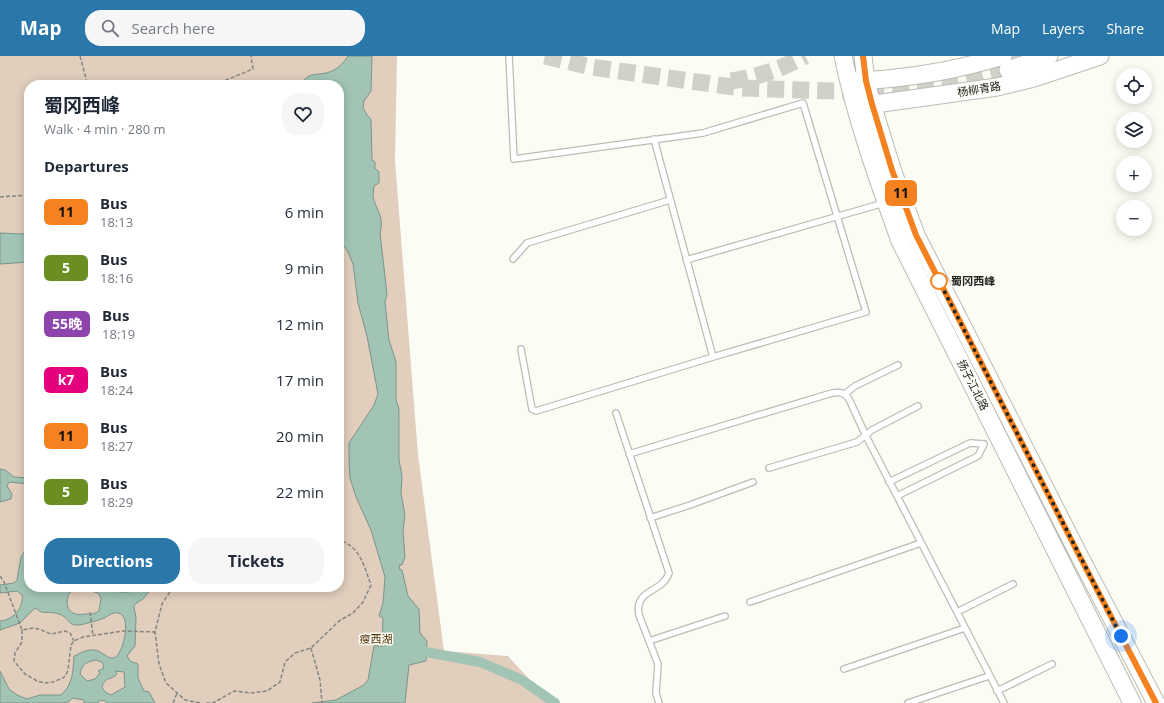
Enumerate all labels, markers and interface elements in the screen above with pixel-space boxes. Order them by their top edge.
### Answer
search box [85,10,365,46]
text: Map [20,15,61,41]
icon: search [99,17,121,39]
text: Search here [131,18,215,38]
text: Map [991,19,1020,38]
text: Layers [1042,19,1084,38]
text: Share [1106,19,1144,38]
map controls [1116,68,1152,236]
button: locate [1116,68,1152,104]
street label: 杨柳青路 [956,78,1002,99]
text: 蜀冈西峰 [44,92,120,118]
button: heart [282,93,324,135]
button: layers [1116,112,1152,148]
text: Walk · 4 min · 280 m [44,120,166,138]
text: Departures [44,156,129,176]
button: + [1116,156,1152,192]
line badge: 11 [883,180,919,206]
text: 11 [893,183,909,202]
text: Bus [100,193,127,213]
button: − [1116,200,1152,236]
text: 11 [58,202,74,221]
text: 6 min [285,202,324,222]
text: 18:13 [100,213,133,231]
text: Bus [100,249,127,269]
text: 5 [62,258,70,277]
text: 9 min [285,258,324,278]
text: 18:16 [100,269,133,287]
marker: 蜀冈西峰 [930,272,948,290]
place label: 蜀冈西峰 [951,273,995,288]
text: Bus [102,305,129,325]
text: 55晚 [52,314,82,333]
text: 12 min [276,314,324,334]
text: 18:19 [102,325,135,343]
street label: 扬子江北路 [954,357,993,413]
text: Bus [100,361,127,381]
text: k7 [58,370,74,389]
text: 17 min [276,370,324,390]
text: 18:24 [100,381,133,399]
text: Bus [100,417,127,437]
text: 11 [58,426,74,445]
text: 20 min [276,426,324,446]
text: 18:27 [100,437,133,455]
text: Bus [100,473,127,493]
text: 5 [62,482,70,501]
text: 22 min [276,482,324,502]
text: 18:29 [100,493,133,511]
button: Directions [44,538,180,584]
button: Tickets [188,538,324,584]
your location [1111,626,1131,646]
park label: 瘦西湖 [360,631,393,646]

